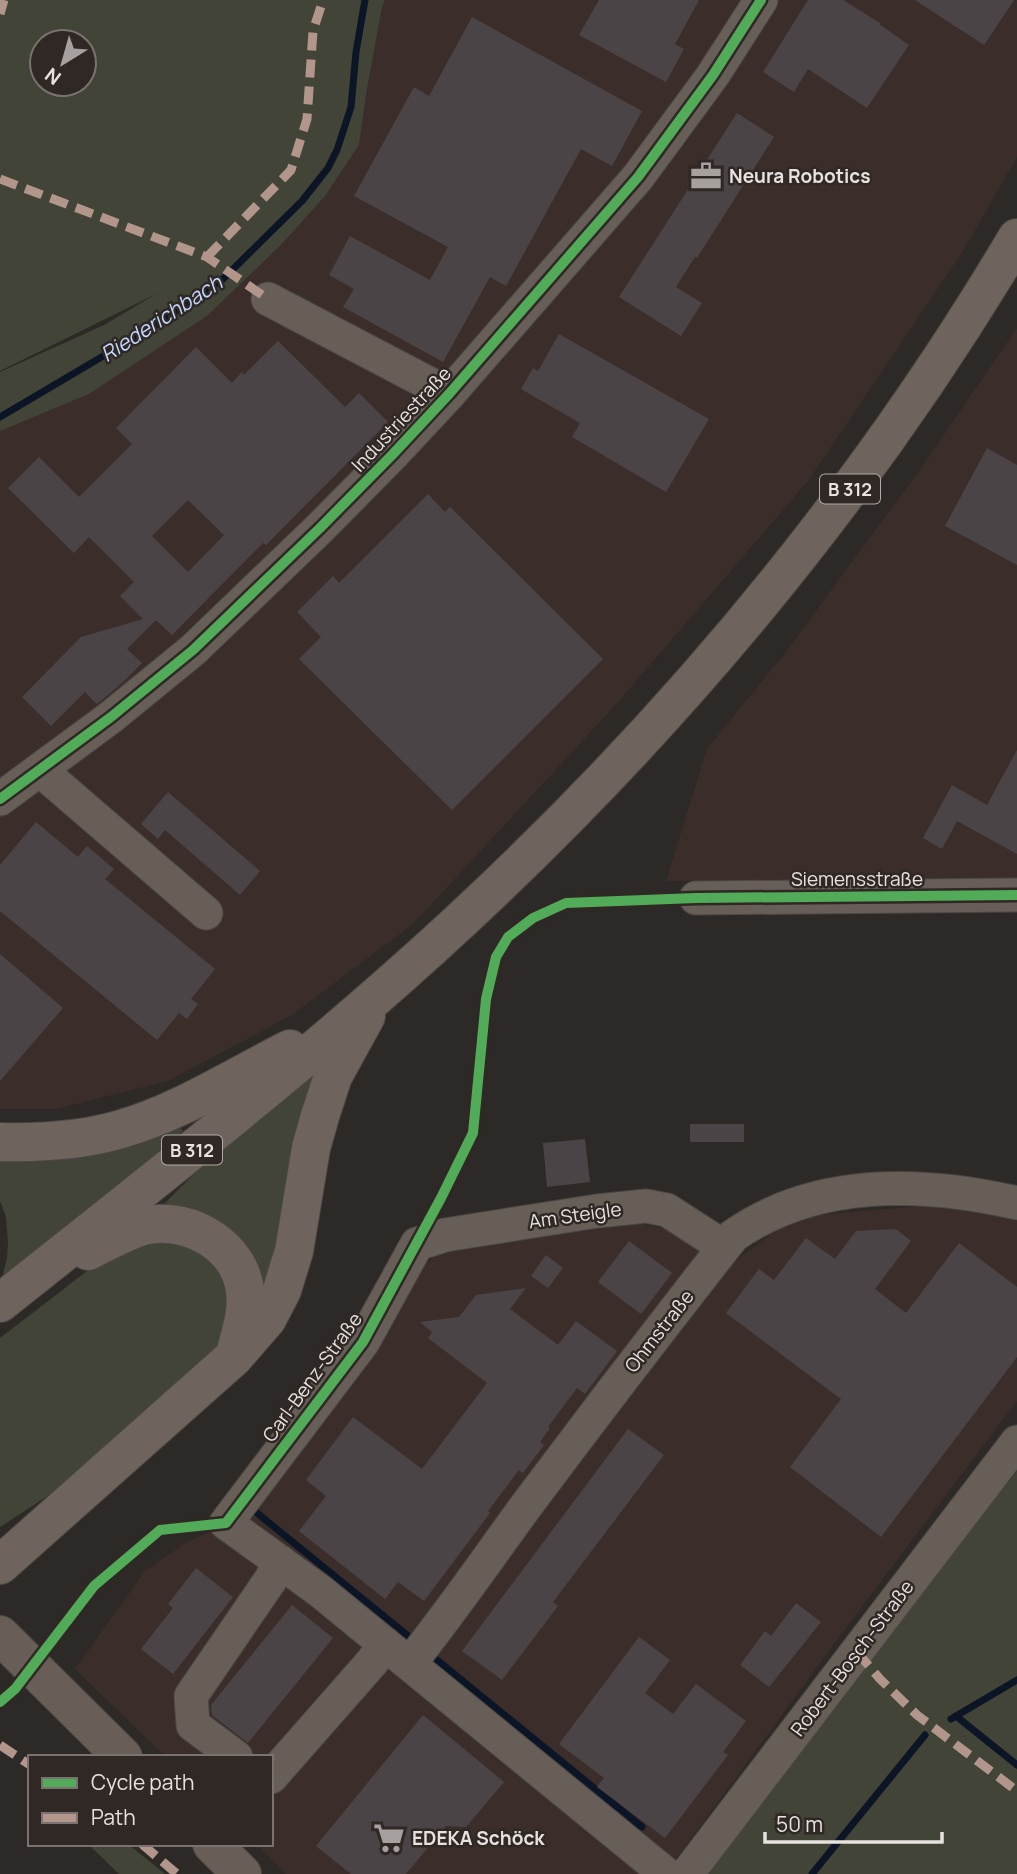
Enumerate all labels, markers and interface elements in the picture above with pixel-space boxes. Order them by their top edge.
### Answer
north arrow [28,28,98,98]
text: N [39,62,66,91]
office icon: Neura Robotics [689,159,723,193]
place label: Neura Robotics [729,163,871,189]
water label: Riederichbach [95,267,229,368]
street label: Industriestraße [345,361,457,477]
road number: B 312 [820,475,880,504]
street label: Siemensstraße [791,866,923,892]
road number: B 312 [162,1135,222,1164]
street label: Am Steigle [527,1196,623,1234]
street label: Ohmstraße [619,1284,699,1378]
street label: Carl-Benz-Straße [256,1307,368,1447]
street label: Robert-Bosch-Straße [785,1575,919,1741]
legend [28,1755,273,1846]
text: Cycle path [91,1768,194,1796]
scale bar [765,1800,942,1844]
text: Path [91,1803,136,1831]
text: 50 m [776,1810,823,1838]
supermarket icon: EDEKA Schöck [372,1821,406,1855]
place label: EDEKA Schöck [412,1825,545,1851]

